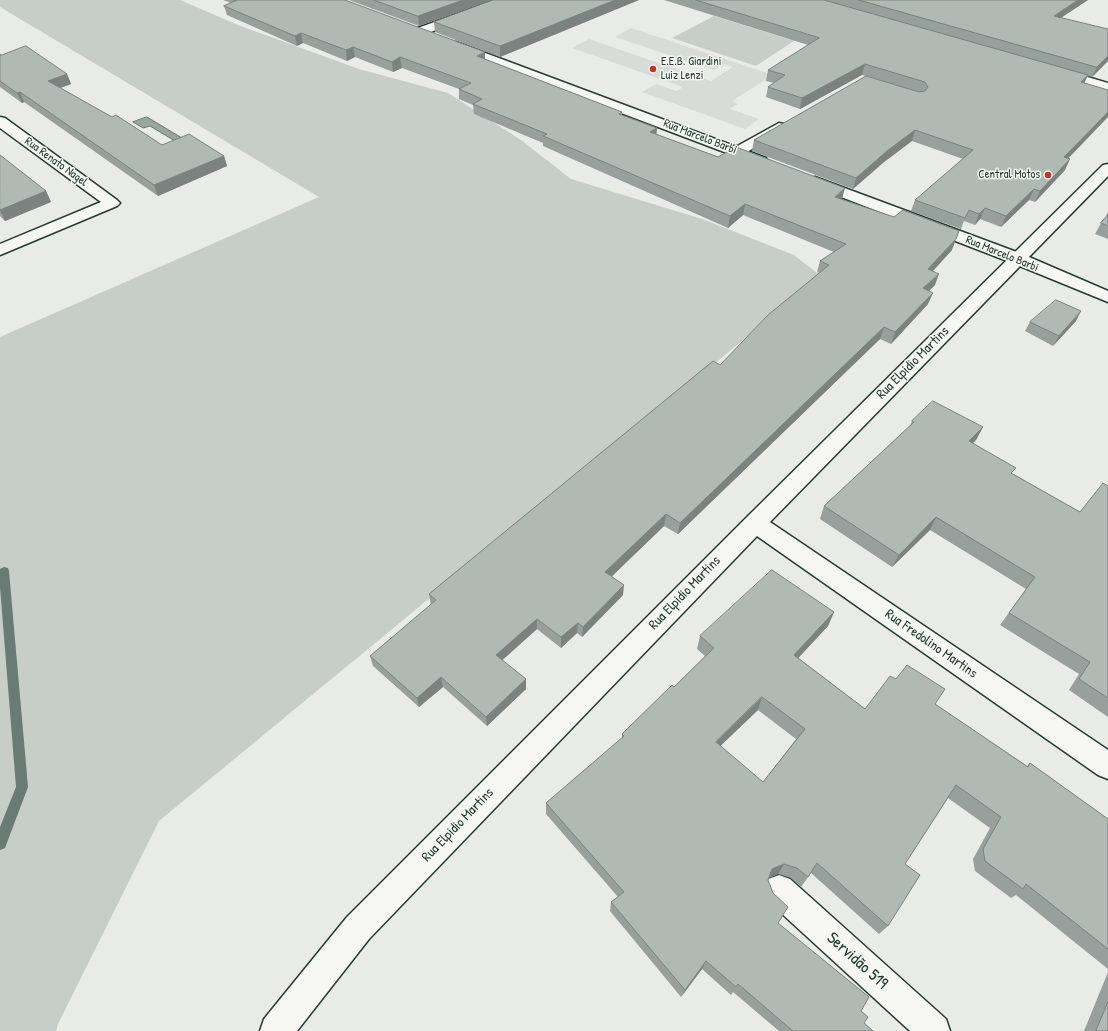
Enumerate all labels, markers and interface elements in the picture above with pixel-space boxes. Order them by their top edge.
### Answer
place label: E.E.B. Giardini Luiz Lenzi [661,55,721,83]
marker: E.E.B. Giardini Luiz Lenzi [648,64,658,74]
street label: Rua Marcelo Barbi [661,116,739,158]
street label: Rua Renato Nagel [22,134,90,190]
place label: Central Motos [978,168,1040,182]
marker: Central Motos [1043,170,1053,180]
street label: Rua Marcelo Barbi [963,233,1041,275]
street label: Rua Elpidio Martins [873,323,953,403]
street label: Rua Elpidio Martins [646,553,724,633]
street label: Rua Fredolino Martins [882,606,980,682]
street label: Rua Elpidio Martins [419,785,497,865]
street label: Servidão 519 [822,928,892,994]

